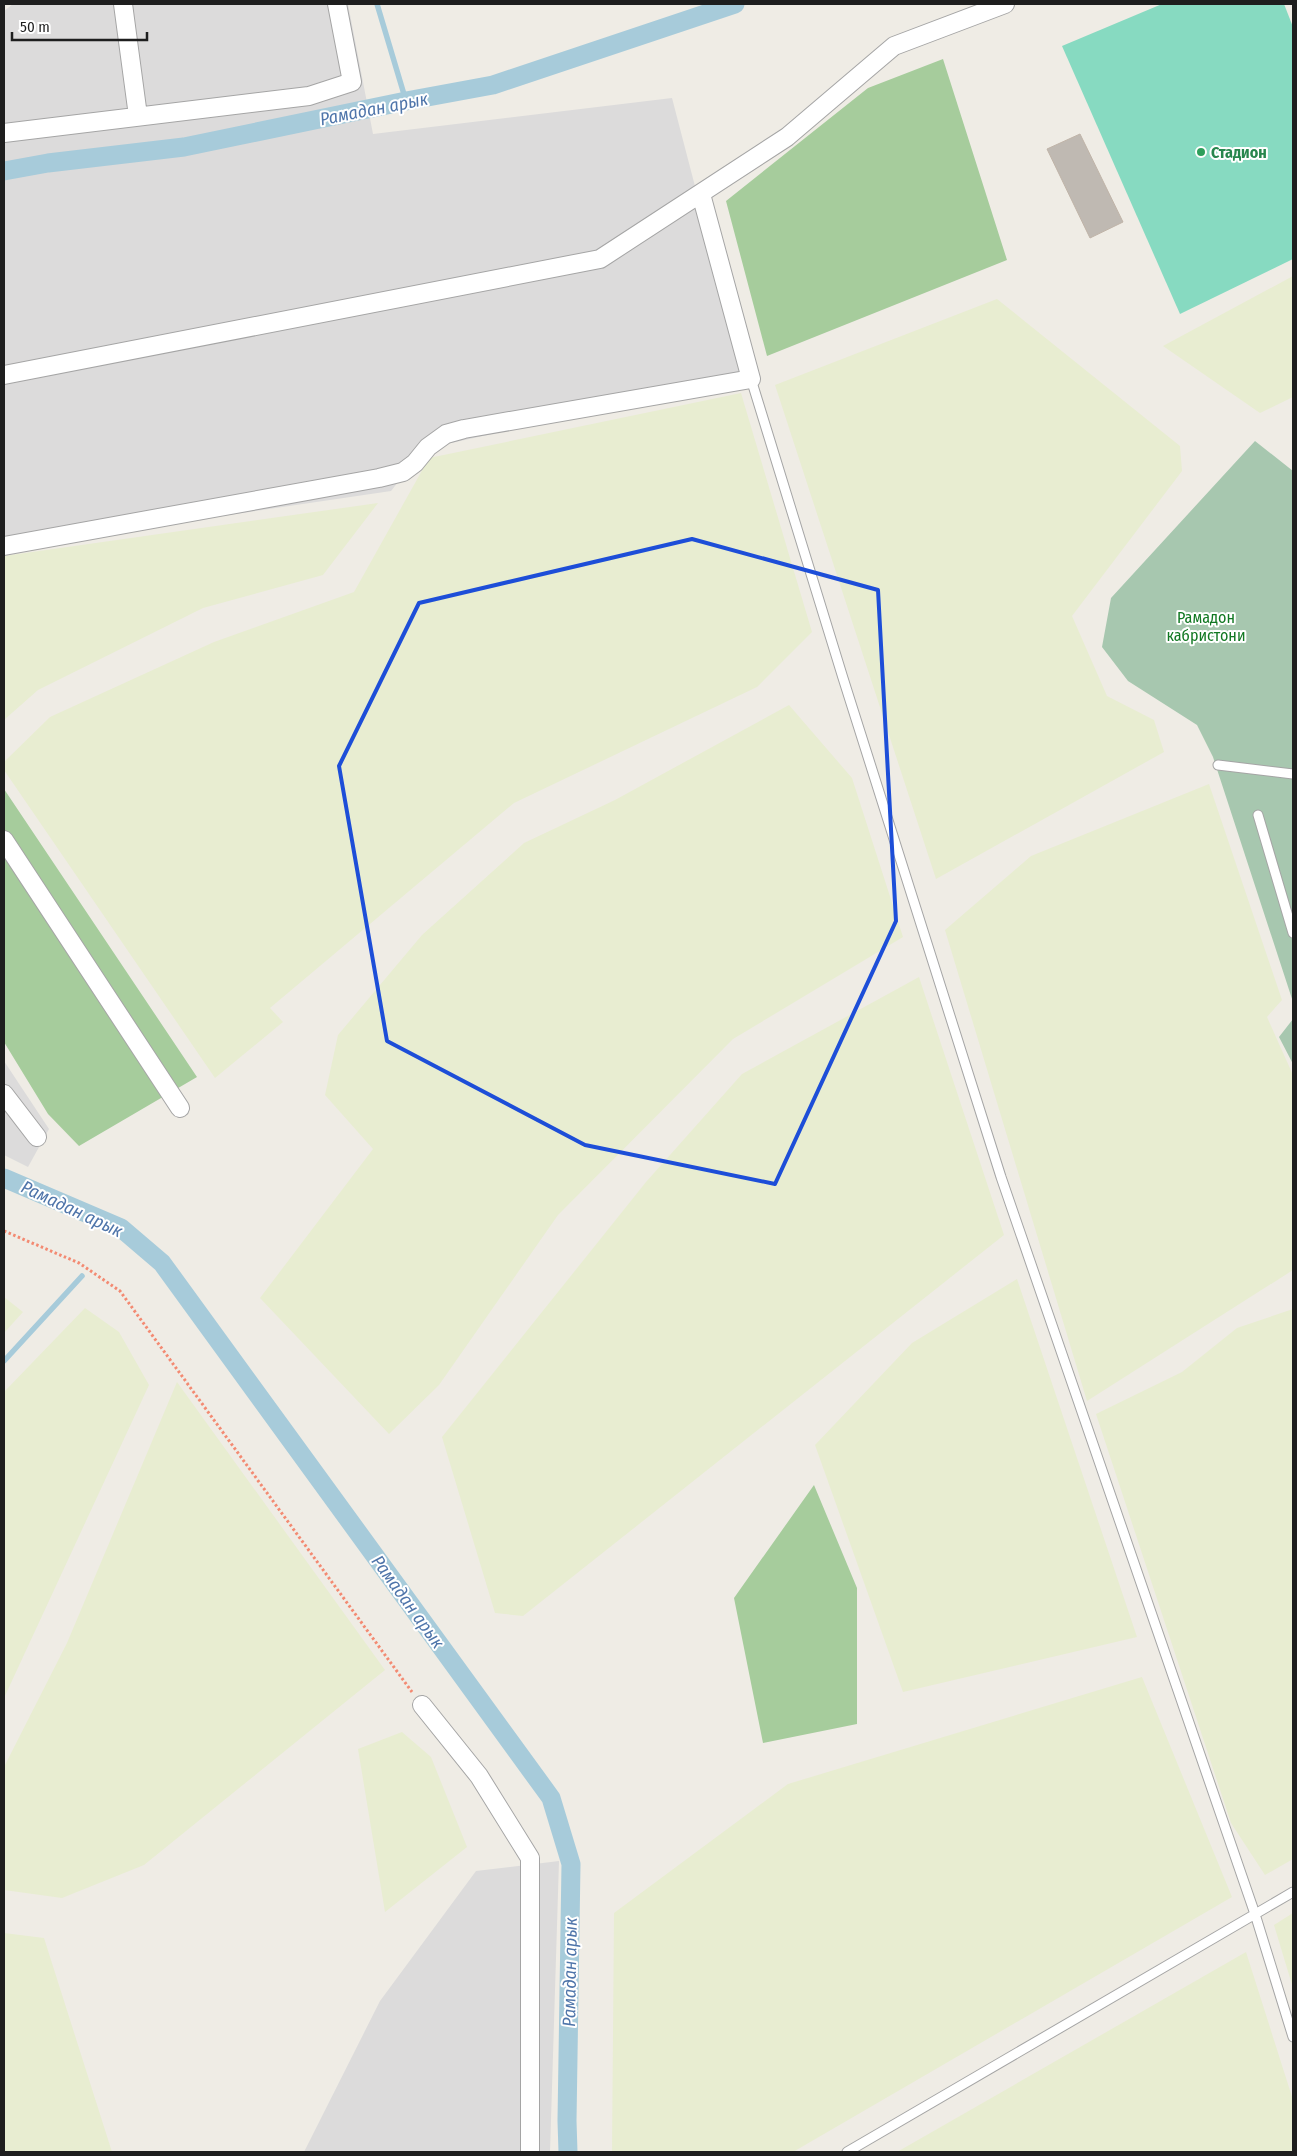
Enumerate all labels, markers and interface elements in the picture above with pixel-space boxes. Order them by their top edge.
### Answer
scale bar [12,10,148,42]
text: 50 m [20,18,50,36]
water label: Рамадан арык [318,88,430,130]
place label: Стадион [1211,143,1267,162]
marker: Стадион [1195,146,1207,158]
park label: Рамадон кабристони [1167,608,1246,645]
water label: Рамадан арык [18,1176,127,1242]
water label: Рамадан арык [367,1551,449,1653]
water label: Рамадан арык [558,1917,582,2027]

